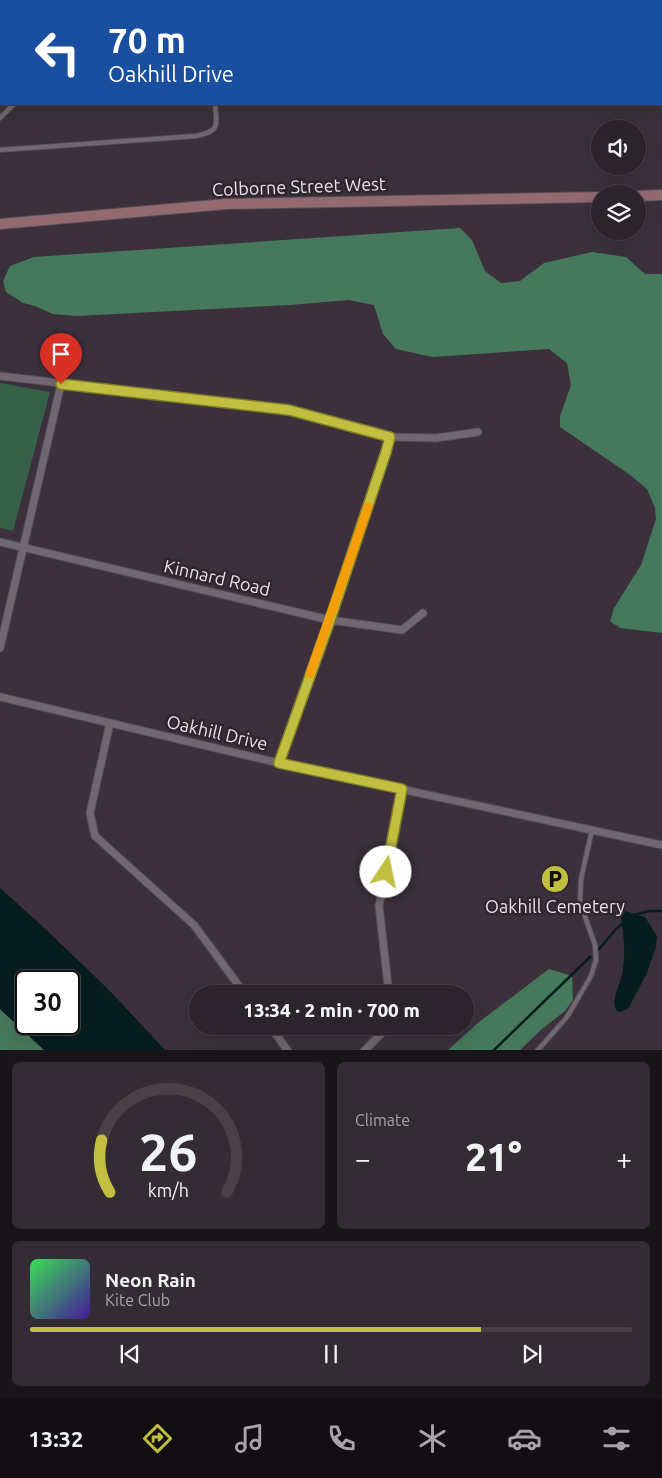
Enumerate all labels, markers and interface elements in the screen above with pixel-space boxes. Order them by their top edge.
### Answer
icon: left [25,20,90,85]
text: 70 m [108,20,186,60]
text: Oakhill Drive [108,61,234,86]
map controls [591,120,646,240]
button: sound [591,120,646,175]
street label: Colborne Street West [212,173,386,199]
button: layers [591,185,646,240]
pin [40,333,82,384]
icon: arrive [47,340,75,368]
street label: Kinnard Road [162,555,272,599]
street label: Oakhill Drive [165,711,270,753]
position arrow [359,845,411,897]
parking icon: Oakhill Cemetery [540,864,570,894]
place label: Oakhill Cemetery [485,896,625,916]
speed limit sign: 30 [15,970,80,1035]
text: 13:34 · 2 min · 700 m [243,999,420,1021]
text: Climate [355,1111,410,1129]
text: 26 [139,1123,198,1181]
text: 21° [465,1136,522,1178]
text: − [355,1143,371,1174]
text: + [616,1143,632,1174]
text: km/h [148,1180,189,1200]
text: Neon Rain [105,1269,196,1291]
text: Kite Club [105,1291,170,1309]
icon: previous [116,1340,144,1368]
icon: pause [317,1340,345,1368]
icon: next [518,1340,546,1368]
icon: directions [140,1421,175,1456]
icon: music [232,1421,267,1456]
icon: phone [324,1421,359,1456]
icon: climate [415,1421,450,1456]
icon: car [507,1421,542,1456]
icon: filters [599,1421,634,1456]
text: 13:32 [28,1426,83,1451]

